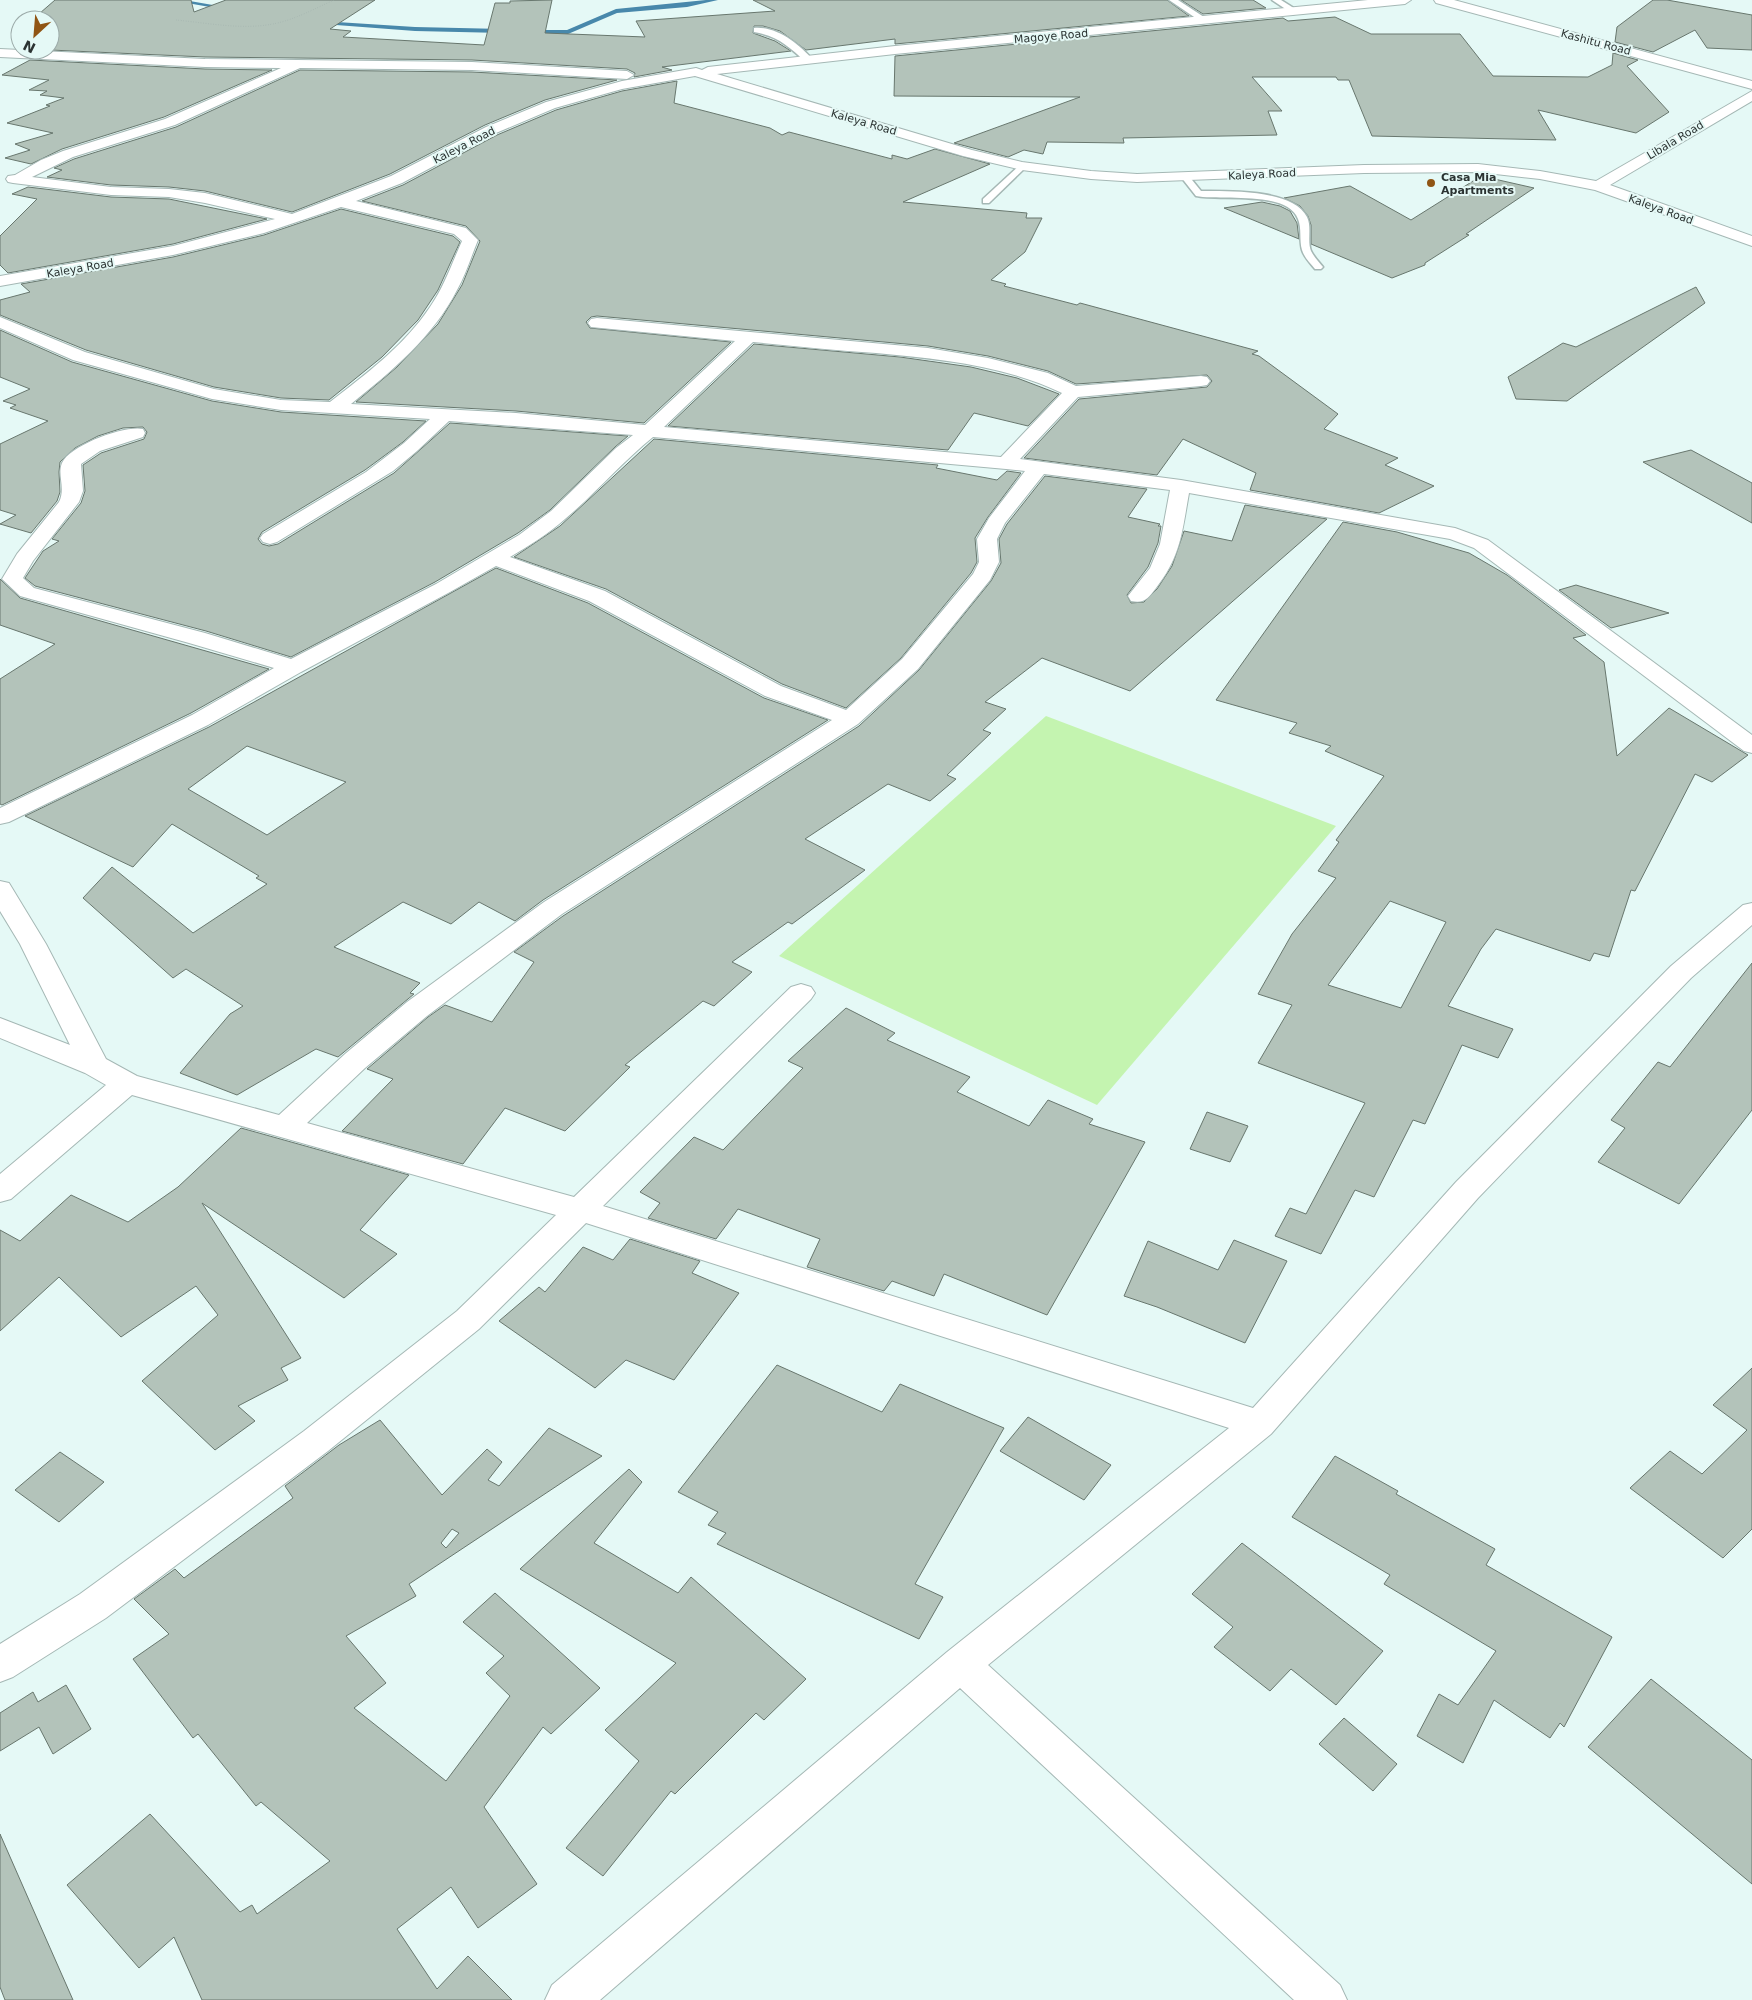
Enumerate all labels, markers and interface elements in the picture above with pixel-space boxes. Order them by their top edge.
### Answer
north arrow [10,10,60,60]
street label: Magoye Road [1013,27,1089,46]
street label: Kashitu Road [1559,27,1632,58]
text: N [21,37,38,56]
street label: Kaleya Road [829,107,898,138]
street label: Libala Road [1645,118,1706,162]
street label: Kaleya Road [431,124,497,167]
street label: Kaleya Road [1228,166,1296,183]
place label: Casa Mia Apartments [1441,171,1515,197]
marker: Casa Mia Apartments [1425,177,1437,189]
street label: Kaleya Road [1627,192,1695,227]
street label: Kaleya Road [46,256,115,281]

